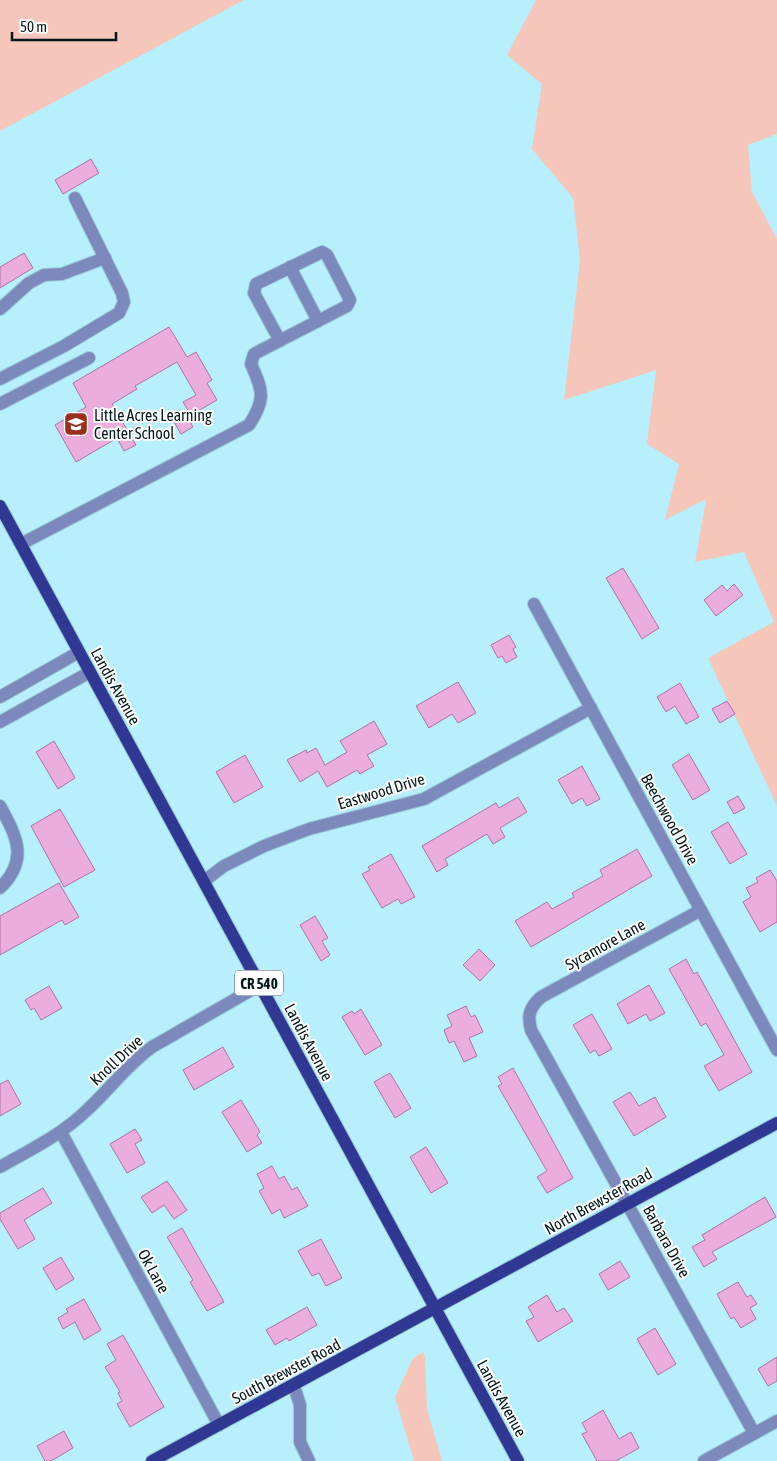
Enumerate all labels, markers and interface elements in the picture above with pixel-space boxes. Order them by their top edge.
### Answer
scale bar [12,10,116,42]
text: 50 m [20,18,47,35]
place label: Little Acres Learning Center School [94,406,212,442]
school or university icon: Little Acres Learning Center School [63,411,89,437]
street label: Landis Avenue [88,645,144,727]
street label: Eastwood Drive [335,769,427,813]
street label: Beechwood Drive [638,771,702,867]
street label: Sycamore Lane [562,915,648,974]
road number: CR 540 [235,970,283,996]
street label: Landis Avenue [281,1000,337,1084]
street label: Knoll Drive [86,1031,146,1089]
street label: North Brewster Road [541,1164,655,1238]
street label: Barbara Drive [640,1202,694,1280]
street label: Ok Lane [135,1246,173,1296]
street label: South Brewster Road [229,1335,343,1407]
street label: Landis Avenue [474,1357,530,1439]

